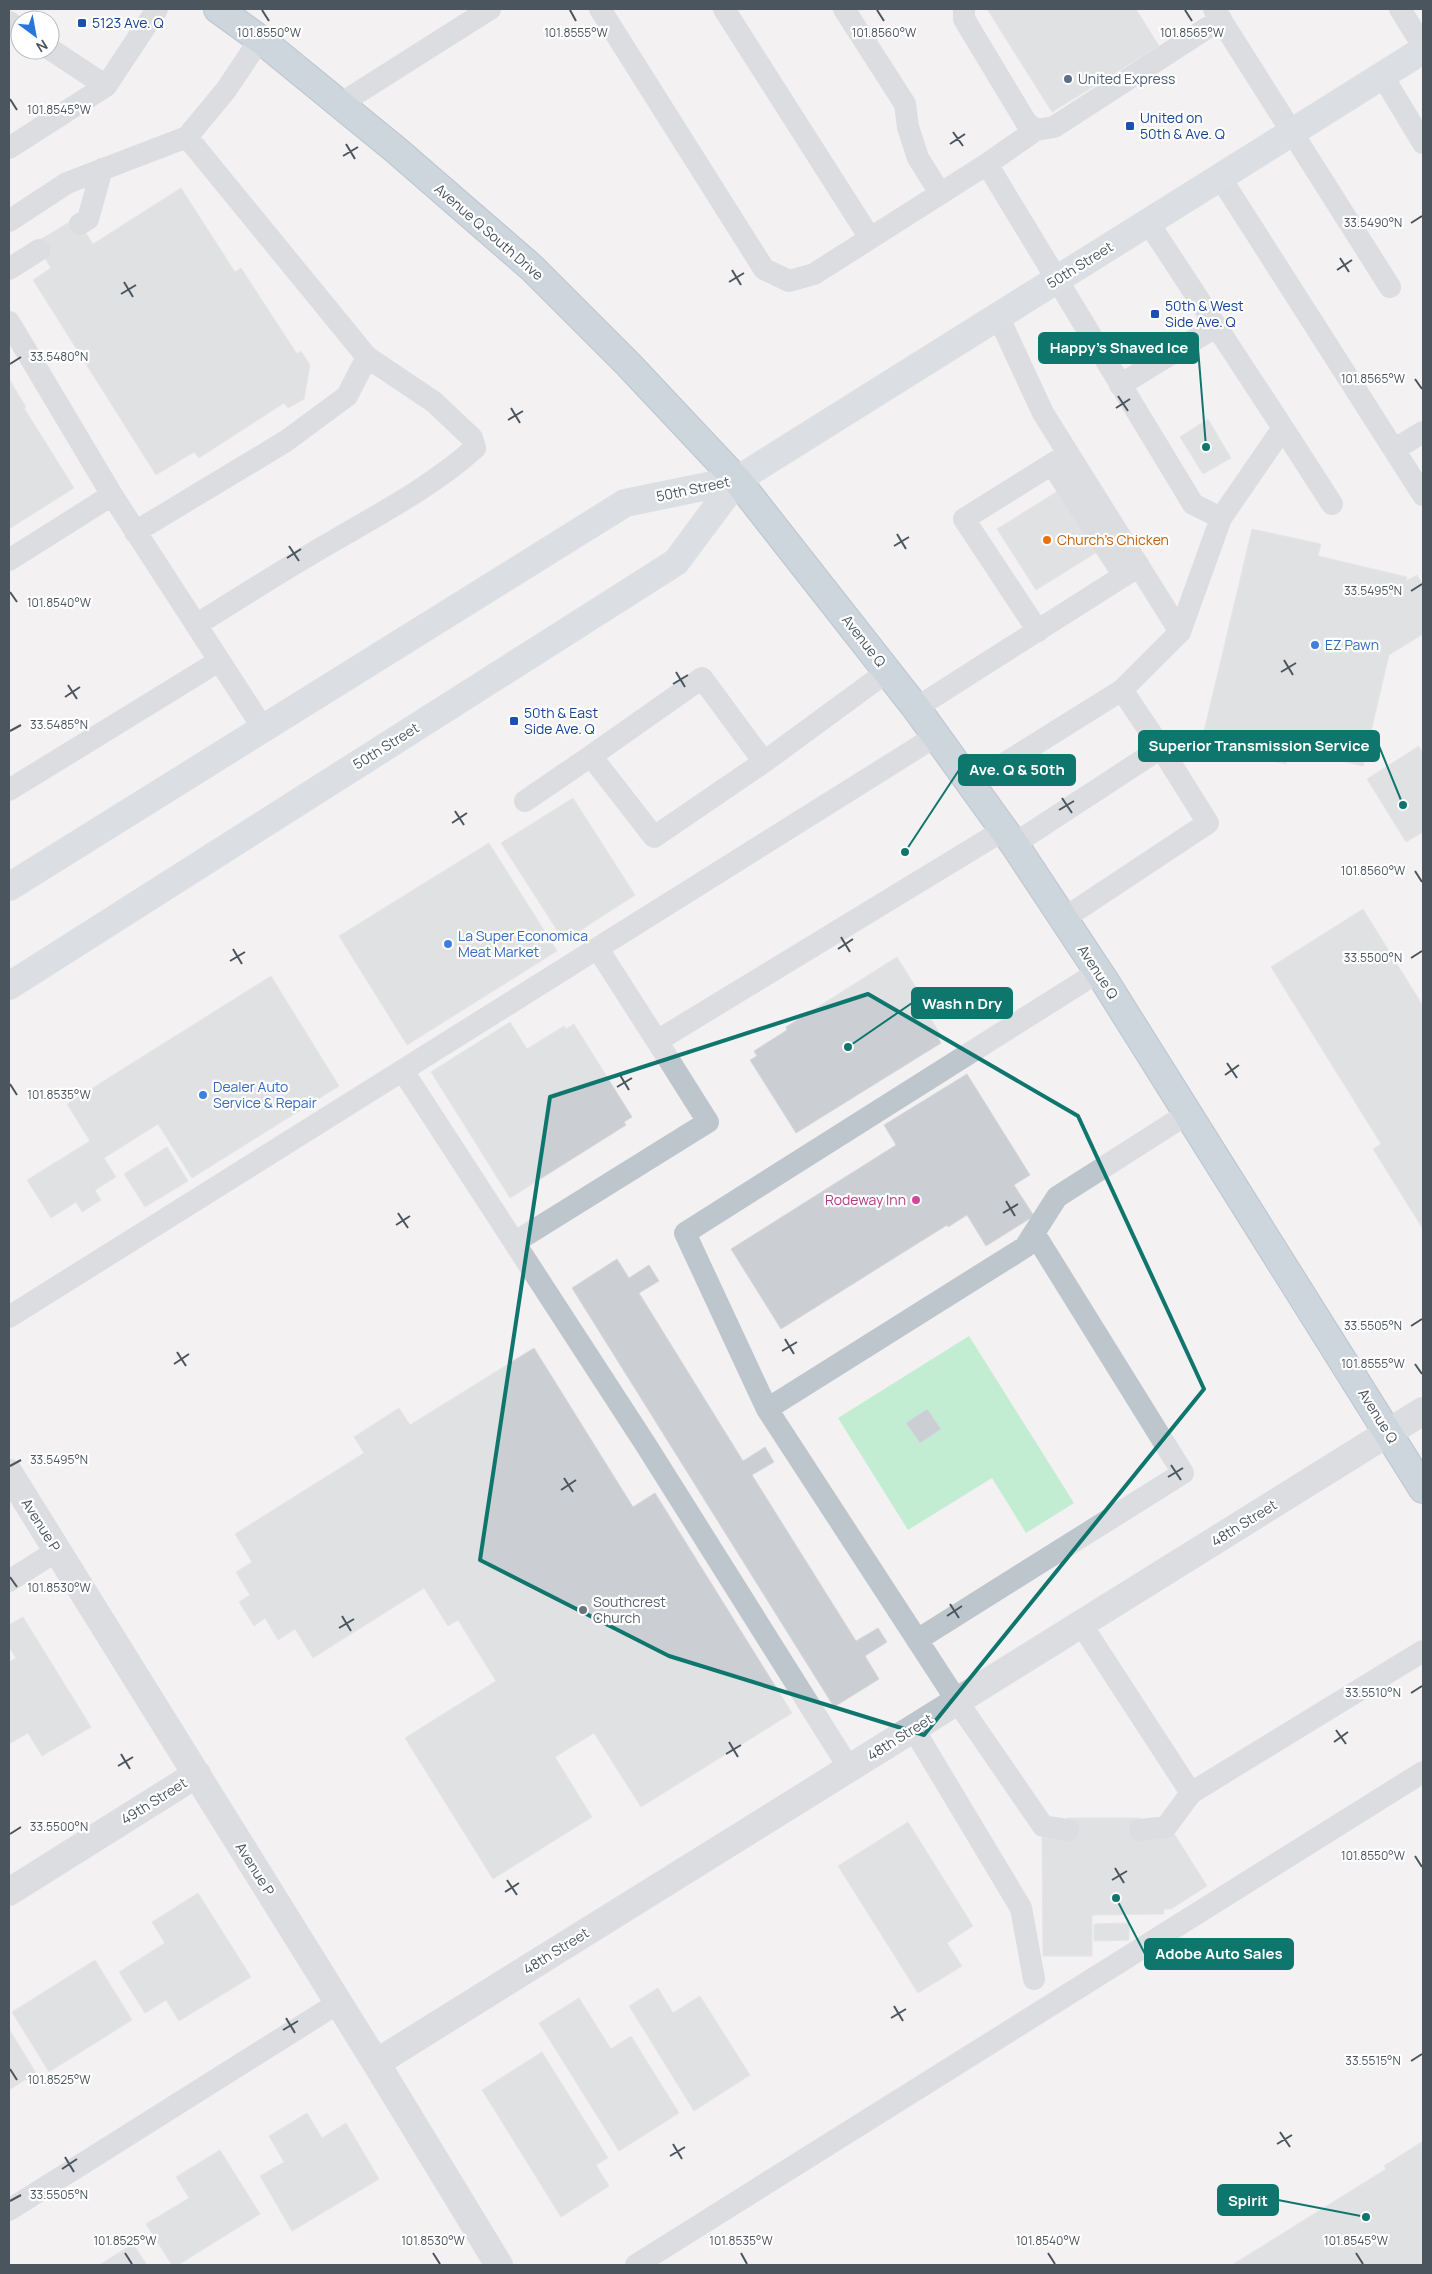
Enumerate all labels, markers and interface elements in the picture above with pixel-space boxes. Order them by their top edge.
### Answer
north arrow [10,10,60,60]
place label: 5123 Ave. Q [92,13,164,32]
marker: 5123 Ave. Q [76,17,88,29]
text: 101.8550°W [237,24,302,41]
text: 101.8555°W [544,24,609,41]
text: 101.8560°W [852,24,917,41]
text: 101.8565°W [1160,24,1225,41]
text: N [33,36,51,57]
place label: United Express [1078,69,1175,88]
marker: United Express [1062,73,1074,85]
text: 101.8545°W [27,101,92,118]
place label: United on 50th & Ave. Q [1140,108,1225,143]
marker: United on 50th & Ave. Q [1124,120,1136,132]
street label: Avenue Q South Drive [431,179,548,284]
text: 33.5490°N [1344,214,1402,231]
street label: 50th Street [1043,237,1117,292]
place label: 50th & West Side Ave. Q [1165,296,1244,331]
marker: 50th & West Side Ave. Q [1149,308,1161,320]
callout: Happy's Shaved Ice [1039,333,1198,363]
text: Happy's Shaved Ice [1050,337,1188,358]
text: 33.5480°N [30,348,88,365]
text: 101.8565°W [1341,370,1406,387]
street label: 50th Street [655,471,732,506]
place label: Church's Chicken [1057,530,1169,549]
marker: Church's Chicken [1041,534,1053,546]
text: 33.5495°N [1344,582,1402,599]
text: 101.8540°W [27,594,92,611]
street label: Avenue Q [838,611,891,671]
place label: EZ Pawn [1325,635,1379,654]
marker: EZ Pawn [1309,639,1321,651]
place label: 50th & East Side Ave. Q [524,703,598,738]
marker: 50th & East Side Ave. Q [508,715,520,727]
text: 33.5485°N [30,716,88,733]
street label: 50th Street [349,718,423,773]
callout: Superior Transmission Service [1139,731,1379,761]
text: Superior Transmission Service [1149,735,1369,756]
callout: Ave. Q & 50th [959,755,1075,785]
text: Ave. Q & 50th [969,759,1065,780]
text: 101.8560°W [1341,862,1406,879]
place label: La Super Economica Meat Market [458,926,588,961]
marker: La Super Economica Meat Market [442,938,454,950]
street label: Avenue Q [1074,941,1123,1002]
text: 33.5500°N [1344,949,1402,966]
callout: Wash n Dry [912,988,1012,1018]
text: Wash n Dry [922,993,1003,1014]
place label: Dealer Auto Service & Repair [213,1077,317,1112]
text: 101.8535°W [27,1086,91,1103]
marker: Dealer Auto Service & Repair [197,1089,209,1101]
place label: Rodeway Inn [825,1190,906,1209]
marker: Rodeway Inn [910,1194,922,1206]
text: 33.5505°N [1344,1317,1402,1334]
text: 101.8555°W [1341,1355,1406,1372]
street label: Avenue Q [1354,1385,1403,1447]
text: 33.5495°N [30,1451,88,1468]
street label: Avenue P [18,1495,65,1555]
street label: 48th Street [1207,1495,1281,1550]
text: 101.8530°W [27,1579,92,1596]
place label: Southcrest Church [593,1592,666,1627]
marker: Southcrest Church [577,1604,589,1616]
text: 33.5510°N [1345,1684,1401,1701]
street label: 48th Street [863,1709,937,1764]
street label: 49th Street [117,1773,191,1828]
text: 33.5500°N [30,1818,88,1835]
street label: Avenue P [232,1839,279,1899]
text: 101.8550°W [1341,1847,1406,1864]
street label: 48th Street [519,1923,593,1978]
callout: Adobe Auto Sales [1145,1939,1293,1969]
text: Adobe Auto Sales [1155,1943,1283,1964]
text: 33.5515°N [1345,2052,1401,2069]
text: 101.8525°W [27,2071,91,2088]
callout: Spirit [1218,2185,1278,2215]
text: 33.5505°N [30,2186,88,2203]
text: Spirit [1228,2190,1268,2211]
text: 101.8525°W [93,2232,157,2249]
text: 101.8530°W [401,2232,466,2249]
text: 101.8535°W [709,2232,773,2249]
text: 101.8540°W [1016,2232,1081,2249]
text: 101.8545°W [1324,2232,1389,2249]

